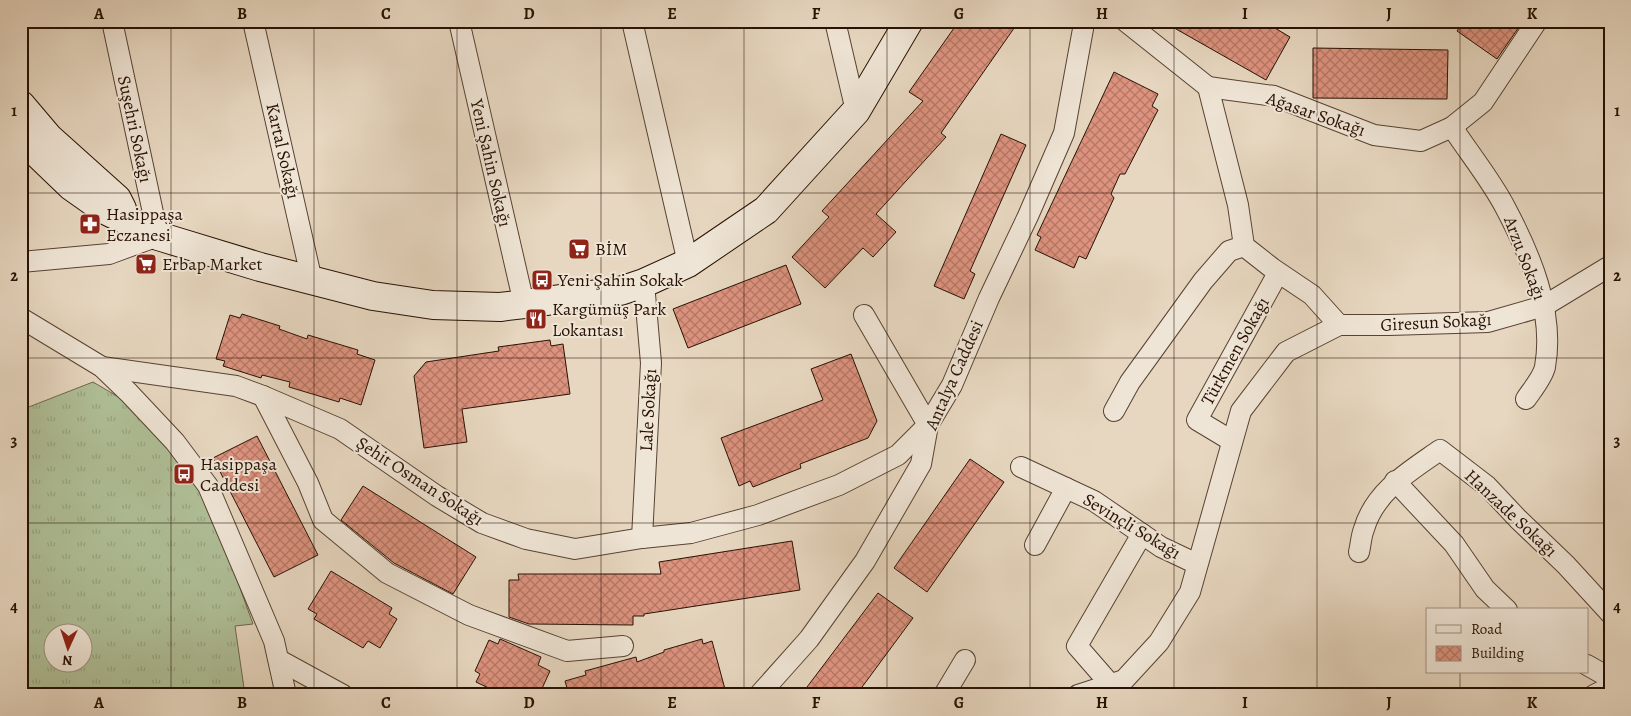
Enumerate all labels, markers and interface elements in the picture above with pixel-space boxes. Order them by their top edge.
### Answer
text: A [93,3,105,25]
text: B [237,3,247,25]
text: C [381,3,391,25]
text: D [523,3,535,25]
text: E [667,3,677,25]
text: F [812,3,821,25]
text: G [954,3,964,25]
text: H [1096,3,1108,25]
text: I [1242,3,1248,25]
text: J [1386,3,1392,25]
text: K [1527,3,1538,25]
street label: Suşehri Sokağı [112,73,158,185]
street label: Ağasar Sokağı [1262,86,1369,142]
street label: Yeni Şahin Sokağı [464,96,517,229]
text: 1 [11,100,17,122]
text: 1 [1614,100,1620,122]
street label: Kartal Sokağı [260,101,306,201]
place label: Hasippaşa Eczanesi [106,202,184,247]
pharmacy icon: Hasippaşa Eczanesi [78,212,102,236]
street label: Arzu Sokağı [1498,212,1552,303]
supermarket icon: BİM [567,237,591,261]
place label: BİM [595,237,628,261]
supermarket icon: Erbap Market [134,252,158,276]
place label: Erbap Market [162,252,263,276]
text: 2 [10,265,18,287]
text: 2 [1613,265,1621,287]
bus stop icon: Yeni Şahin Sokak [530,268,554,292]
place label: Yeni Şahin Sokak [557,268,683,292]
street label: Türkmen Sokağı [1195,292,1275,410]
place label: Kargümüş Park Lokantası [552,297,667,342]
restaurant icon: Kargümüş Park Lokantası [524,307,548,331]
street label: Giresun Sokağı [1380,307,1492,337]
street label: Antalya Caddesi [919,316,989,435]
street label: Lale Sokağı [634,368,662,452]
text: 3 [11,430,18,452]
text: 3 [1614,430,1621,452]
street label: Şehit Osman Sokağı [352,431,488,531]
place label: Hasippaşa Caddesi [200,452,278,497]
bus stop icon: Hasippaşa Caddesi [172,462,196,486]
street label: Hanzade Sokağı [1459,464,1563,562]
street label: Sevinçli Sokağı [1079,487,1185,565]
text: 4 [10,596,18,618]
text: 4 [1613,596,1621,618]
legend [1426,608,1588,674]
text: Road [1471,619,1503,639]
north arrow [42,624,92,674]
text: Building [1471,643,1524,663]
text: N [62,651,73,670]
text: A [93,692,105,714]
text: B [237,692,247,714]
text: C [381,692,391,714]
text: D [523,692,535,714]
text: E [667,692,677,714]
text: F [812,692,821,714]
text: G [954,692,964,714]
text: H [1096,692,1108,714]
text: I [1242,692,1248,714]
text: J [1386,692,1392,714]
text: K [1527,692,1538,714]

